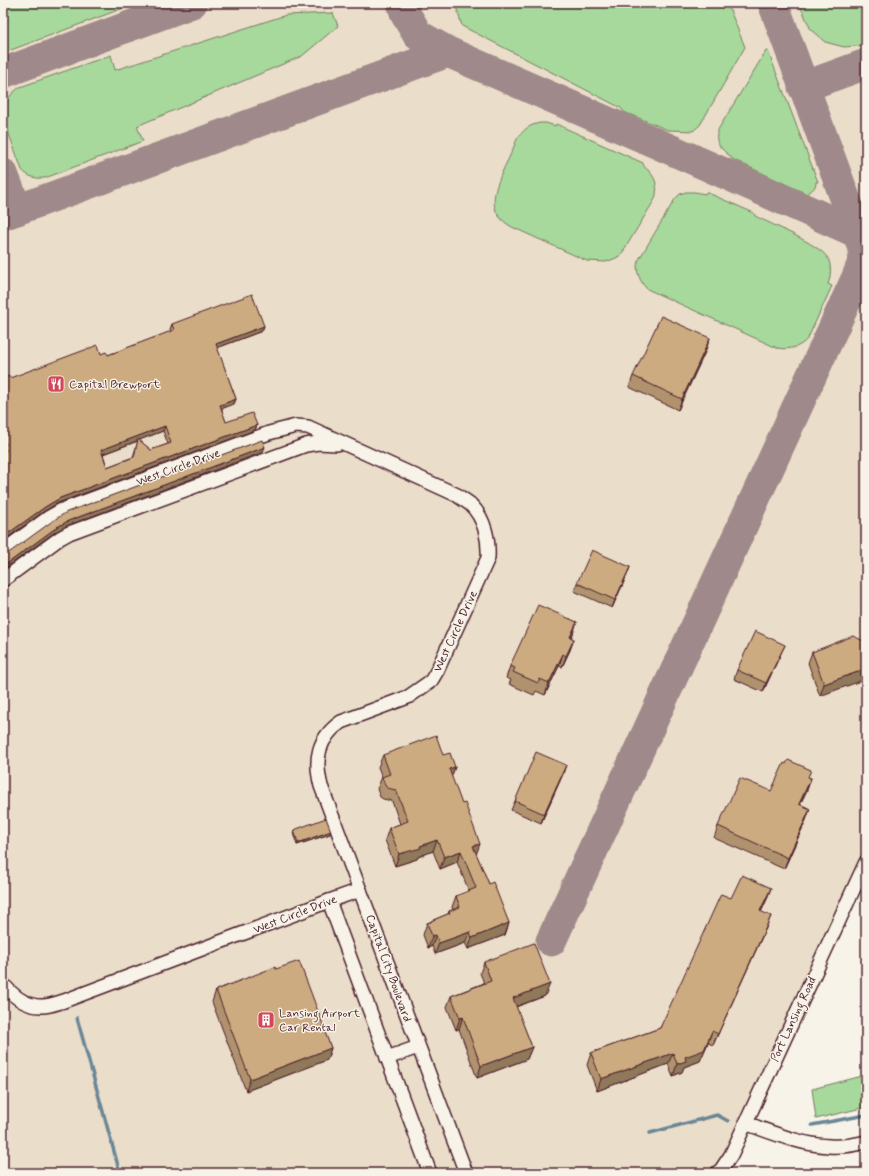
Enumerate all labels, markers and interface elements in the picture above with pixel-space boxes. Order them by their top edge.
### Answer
restaurant icon: Capital Brewport [46,374,66,394]
place label: Capital Brewport [69,377,160,393]
street label: West Circle Drive [134,445,223,491]
street label: West Circle Drive [430,588,482,675]
street label: West Circle Drive [251,892,339,938]
street label: Capital City Boulevard [361,912,415,1024]
street label: Port Lansing Road [767,974,822,1065]
place label: Lansing Airport Car Rental [279,1006,360,1036]
building icon: Lansing Airport Car Rental [256,1010,276,1030]

